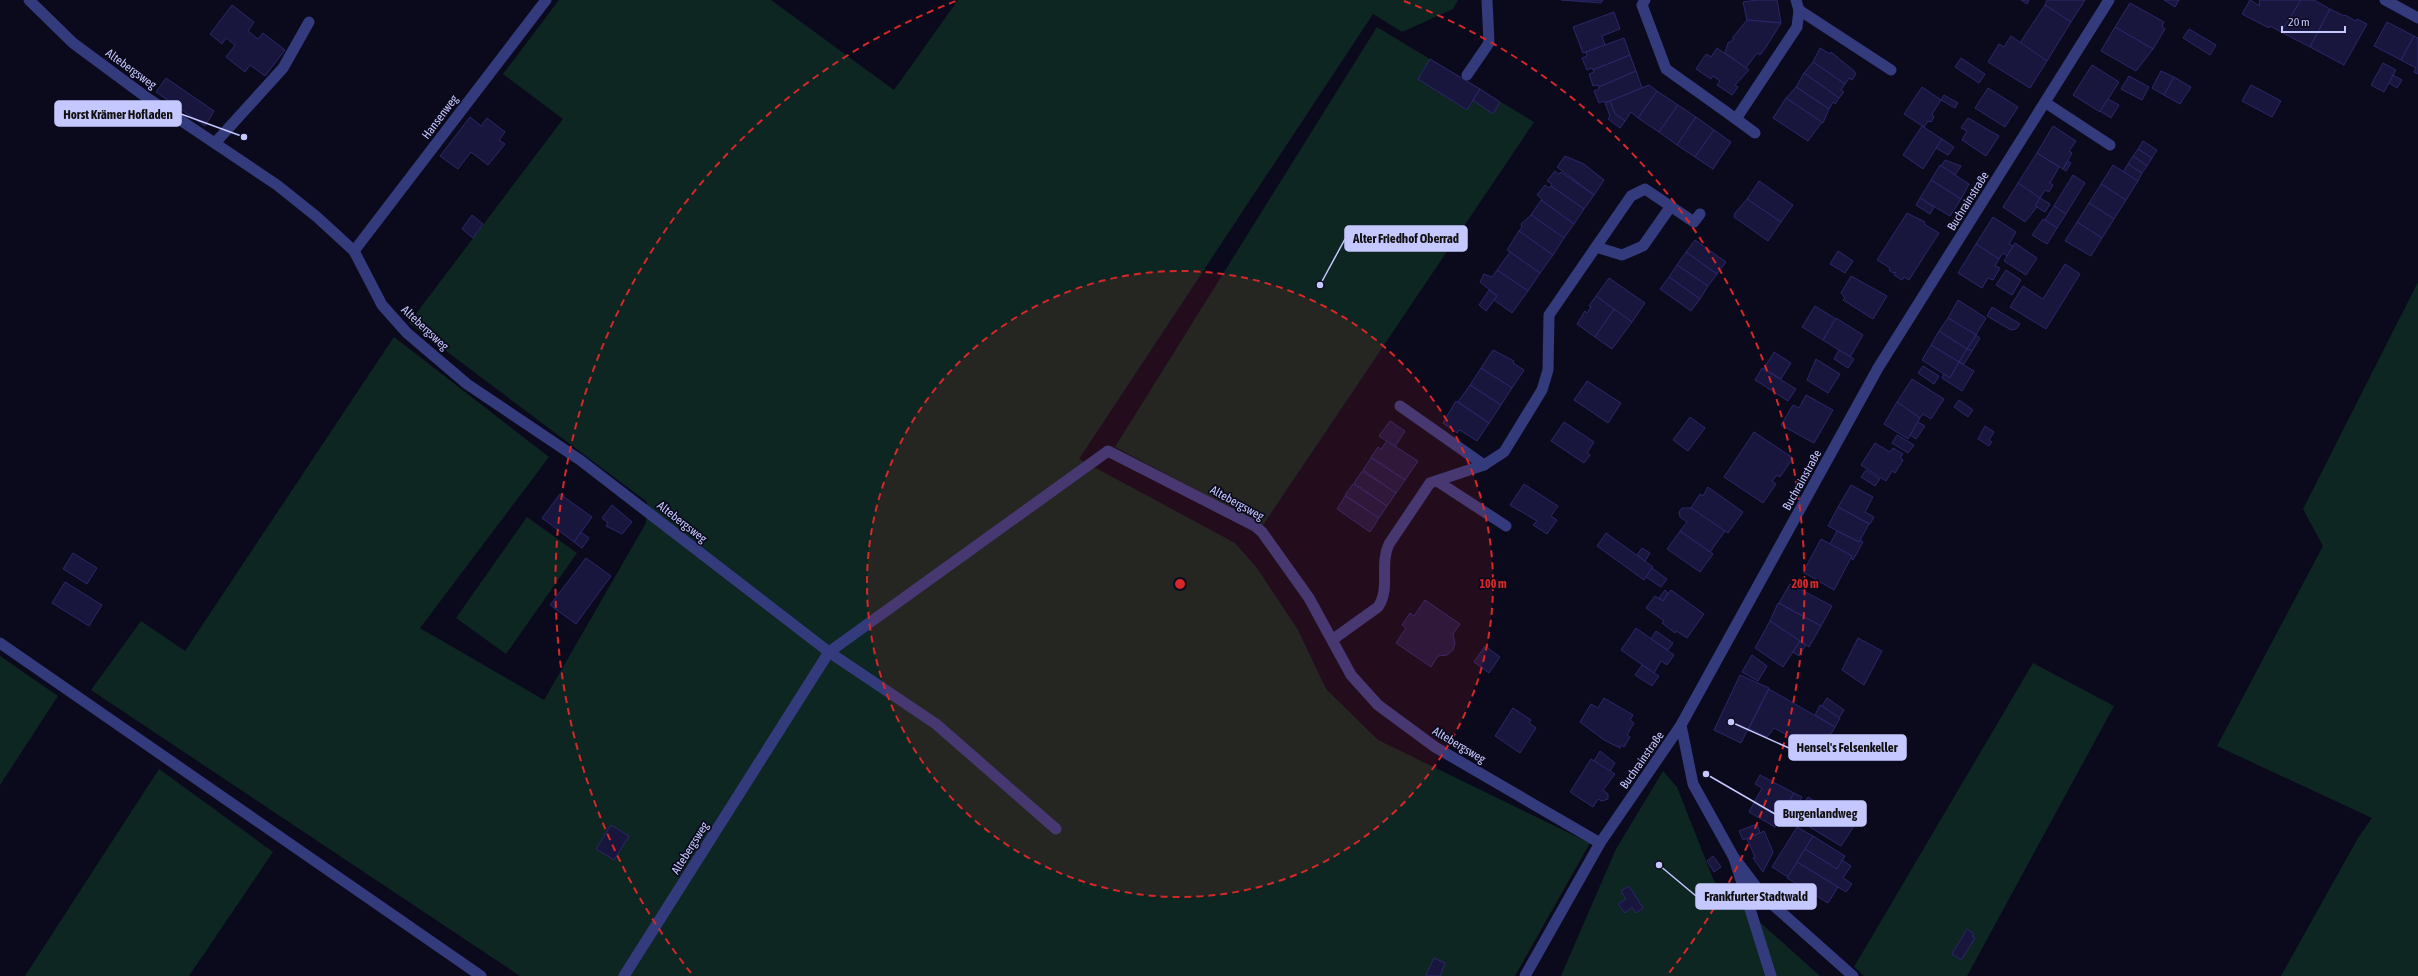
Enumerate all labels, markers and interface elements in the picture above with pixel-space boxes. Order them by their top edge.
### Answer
scale bar [2282,8,2345,34]
text: 20 m [2288,15,2310,29]
street label: Altebergsweg [103,46,160,93]
street label: Hansenweg [419,92,462,142]
callout: Horst Krämer Hofladen [55,101,181,126]
text: Horst Krämer Hofladen [63,107,173,122]
street label: Buchrainstraße [1944,169,1992,233]
callout: Alter Friedhof Oberrad [1345,226,1467,251]
text: Alter Friedhof Oberrad [1352,231,1459,246]
street label: Altebergsweg [399,303,452,354]
street label: Buchrainstraße [1780,447,1824,513]
street label: Altebergsweg [1208,483,1267,524]
street label: Altebergsweg [654,498,710,546]
centre of rings [1173,577,1187,591]
text: 100 m [1479,577,1507,591]
text: 200 m [1791,577,1819,591]
street label: Altebergsweg [1430,724,1489,767]
street label: Buchrainstraße [1617,729,1667,791]
callout: Hensel's Felsenkeller [1789,735,1906,760]
text: Hensel's Felsenkeller [1796,740,1899,755]
callout: Burgenlandweg [1775,801,1866,826]
text: Burgenlandweg [1783,806,1858,821]
street label: Altebergsweg [668,818,712,877]
callout: Frankfurter Stadtwald [1696,884,1816,909]
text: Frankfurter Stadtwald [1704,889,1808,904]

